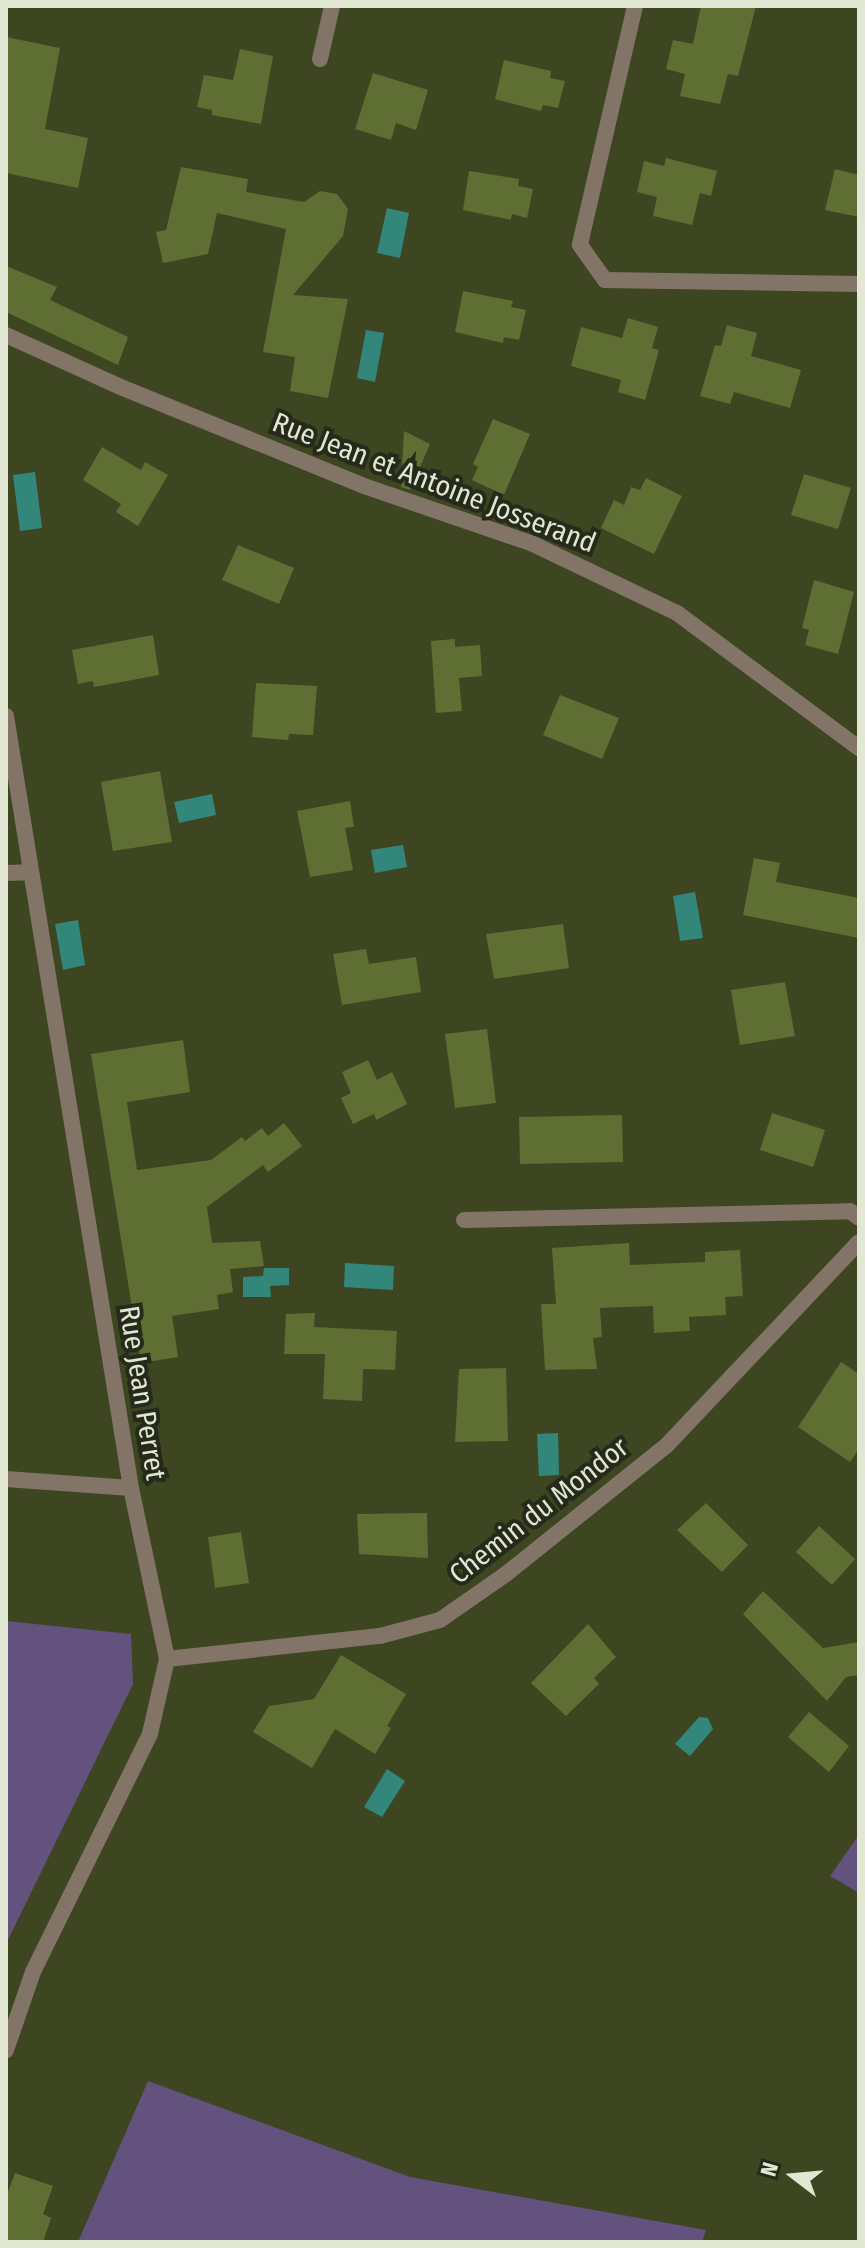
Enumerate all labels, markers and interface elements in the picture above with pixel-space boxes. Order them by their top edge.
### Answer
street label: Rue Jean et Antoine Josserand [268,406,600,560]
street label: Rue Jean Perret [112,1303,172,1483]
street label: Chemin du Mondor [443,1431,635,1591]
north arrow [753,2136,833,2216]
text: N [755,2159,784,2179]

